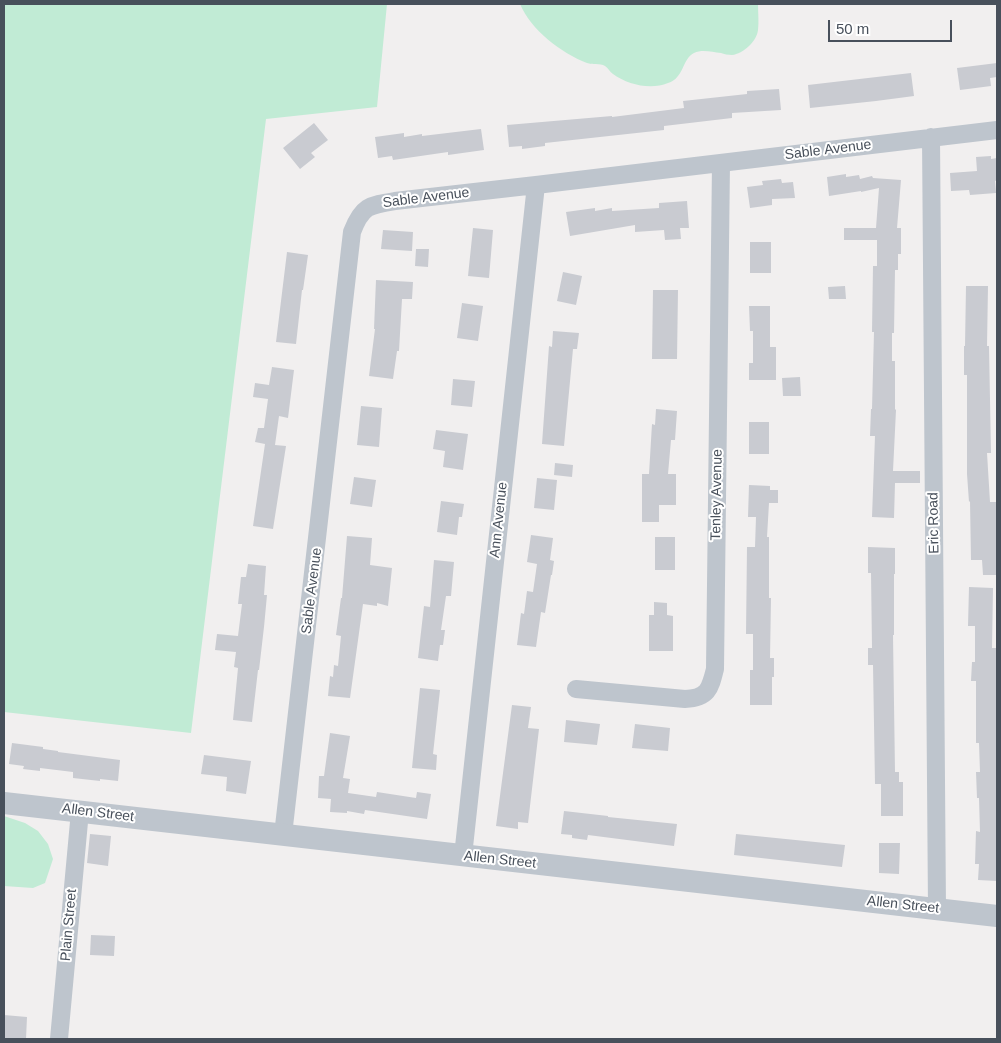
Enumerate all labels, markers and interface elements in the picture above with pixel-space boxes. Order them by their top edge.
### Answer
scale bar [831,10,955,42]
text: 50 m [836,20,869,37]
street label: Sable Avenue [784,136,872,164]
street label: Sable Avenue [382,184,470,212]
street label: Tenley Avenue [708,449,726,541]
street label: Ann Avenue [487,481,511,559]
street label: Eric Road [925,492,943,554]
street label: Sable Avenue [298,547,326,635]
street label: Allen Street [61,800,135,826]
street label: Allen Street [463,848,537,872]
street label: Plain Street [57,888,81,962]
street label: Allen Street [866,893,940,917]

